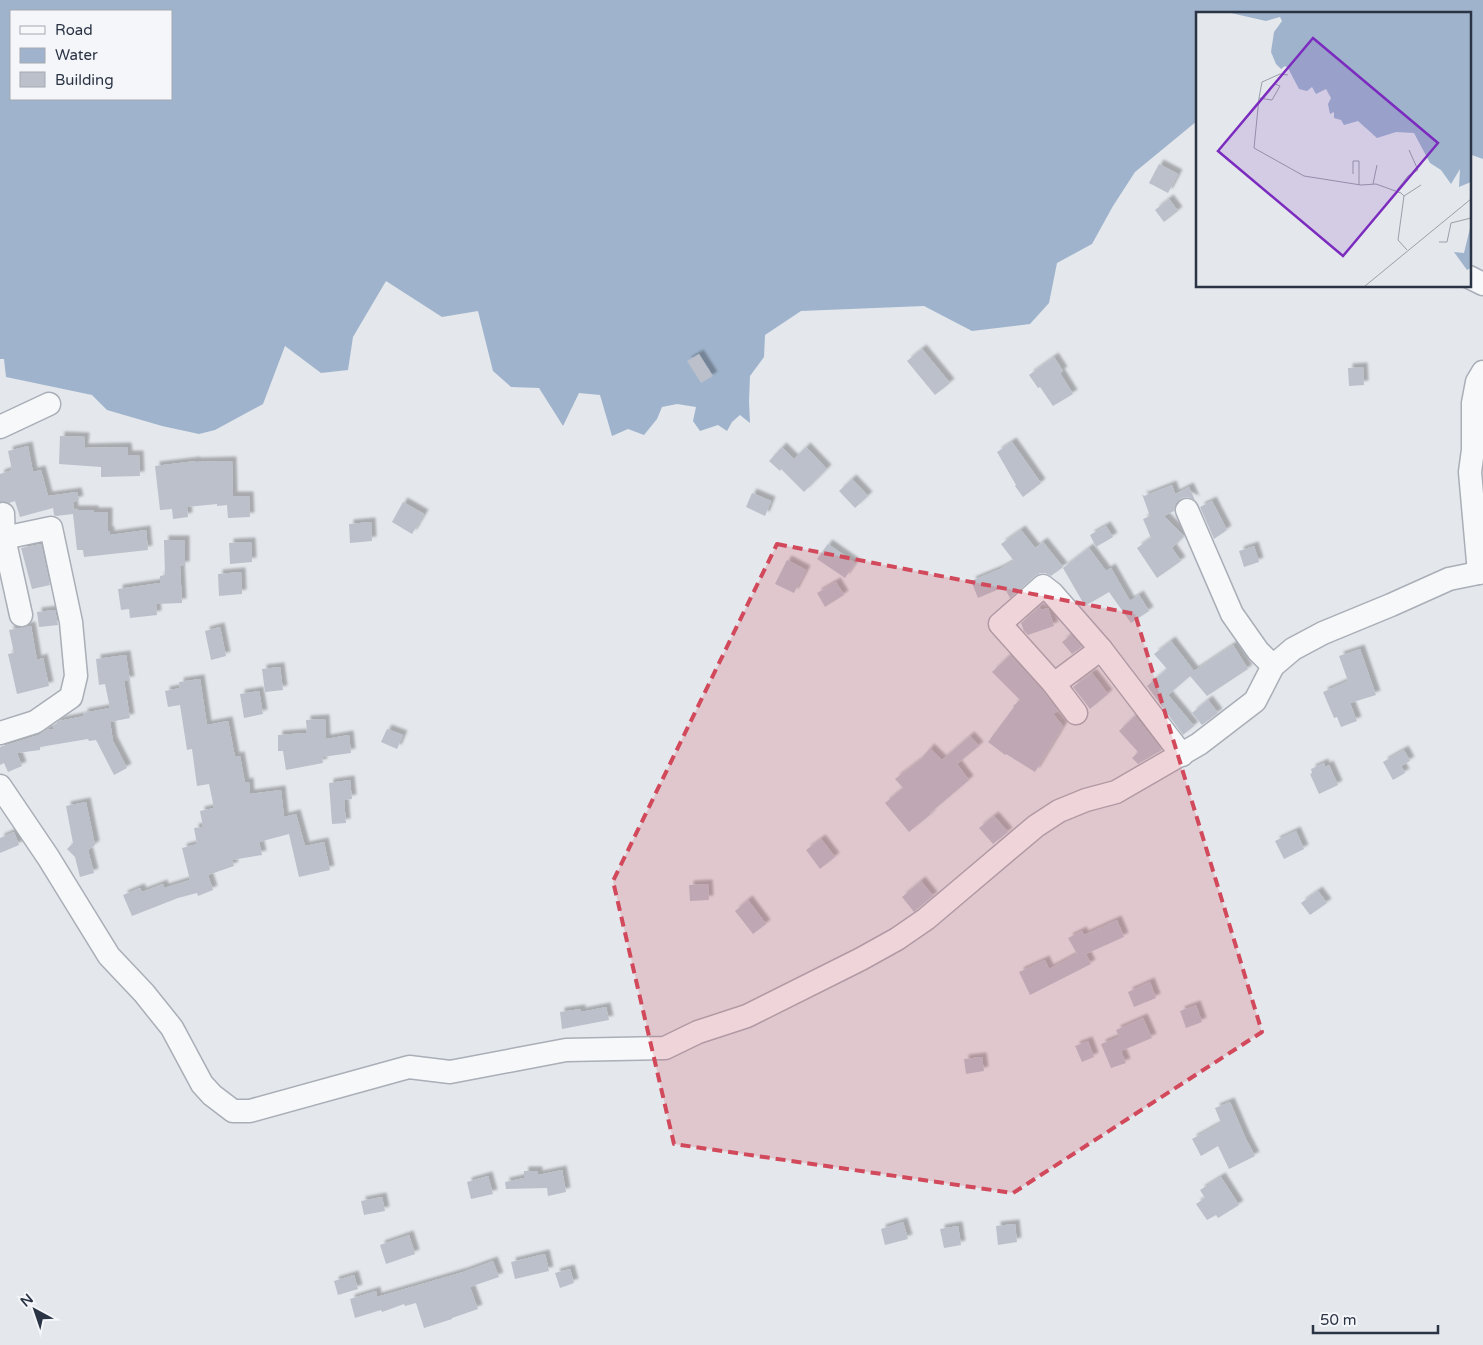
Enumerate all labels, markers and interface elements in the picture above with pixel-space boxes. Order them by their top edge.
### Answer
legend [10,10,172,100]
inset map [1196,12,1470,288]
text: Road [55,21,93,39]
text: Water [55,46,98,64]
text: Building [55,71,114,89]
north arrow [10,1285,60,1335]
text: N [17,1290,37,1311]
scale bar [1313,1302,1438,1334]
text: 50 m [1320,1311,1357,1329]

